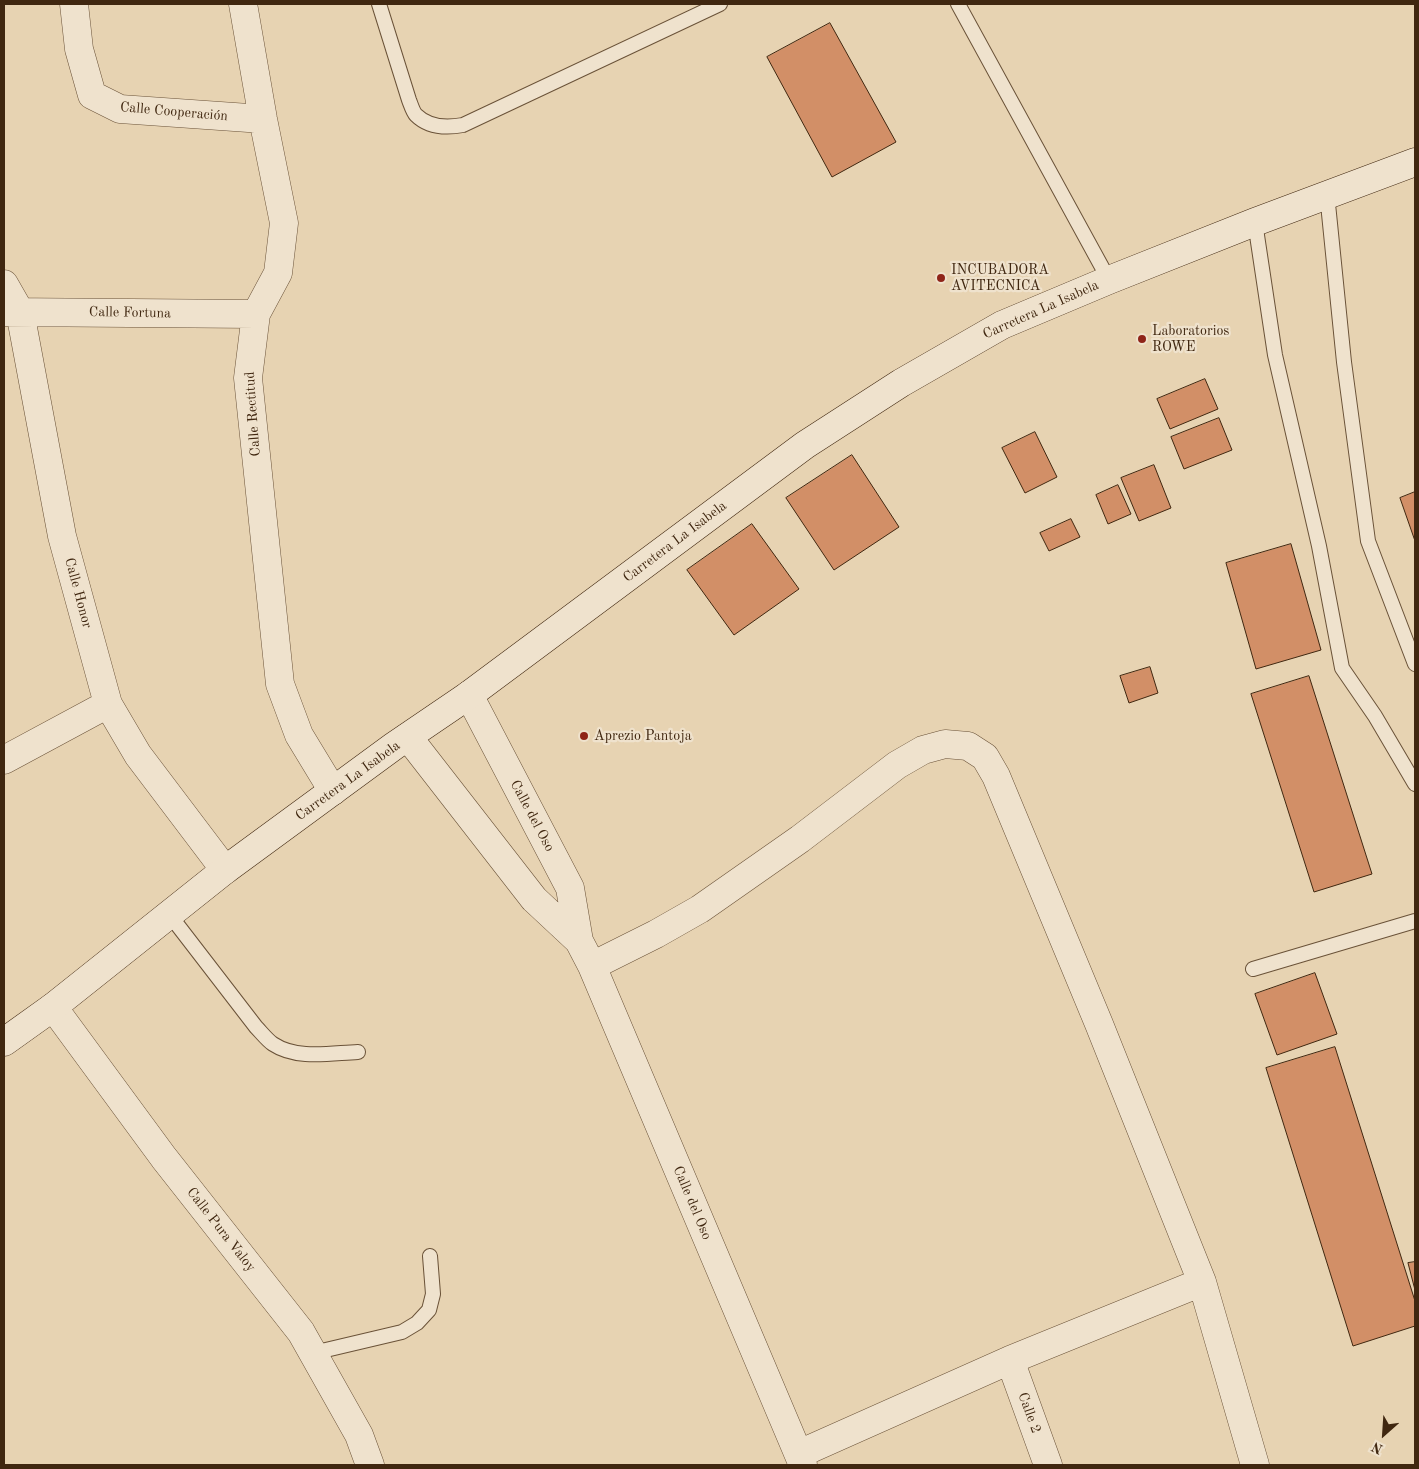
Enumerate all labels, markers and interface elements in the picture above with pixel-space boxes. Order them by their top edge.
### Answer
street label: Calle Cooperación [119,99,229,125]
place label: INCUBADORA AVITECNICA [951,262,1049,294]
marker: INCUBADORA AVITECNICA [935,272,947,284]
street label: Carretera La Isabela [980,277,1102,343]
street label: Calle Fortuna [89,304,171,322]
place label: Laboratorios ROWE [1152,323,1229,356]
marker: Laboratorios ROWE [1136,333,1148,345]
street label: Calle Rectitud [242,371,264,457]
street label: Carretera La Isabela [620,498,730,586]
street label: Calle Honor [61,556,95,630]
place label: Aprezio Pantoja [594,728,692,744]
marker: Aprezio Pantoja [578,730,590,742]
street label: Carretera La Isabela [292,737,404,825]
street label: Calle del Oso [506,777,558,855]
street label: Calle del Oso [669,1164,715,1242]
street label: Calle Pura Valoy [183,1184,259,1276]
street label: Calle 2 [1014,1390,1044,1436]
north arrow [1359,1409,1409,1459]
text: N [1370,1439,1385,1456]

